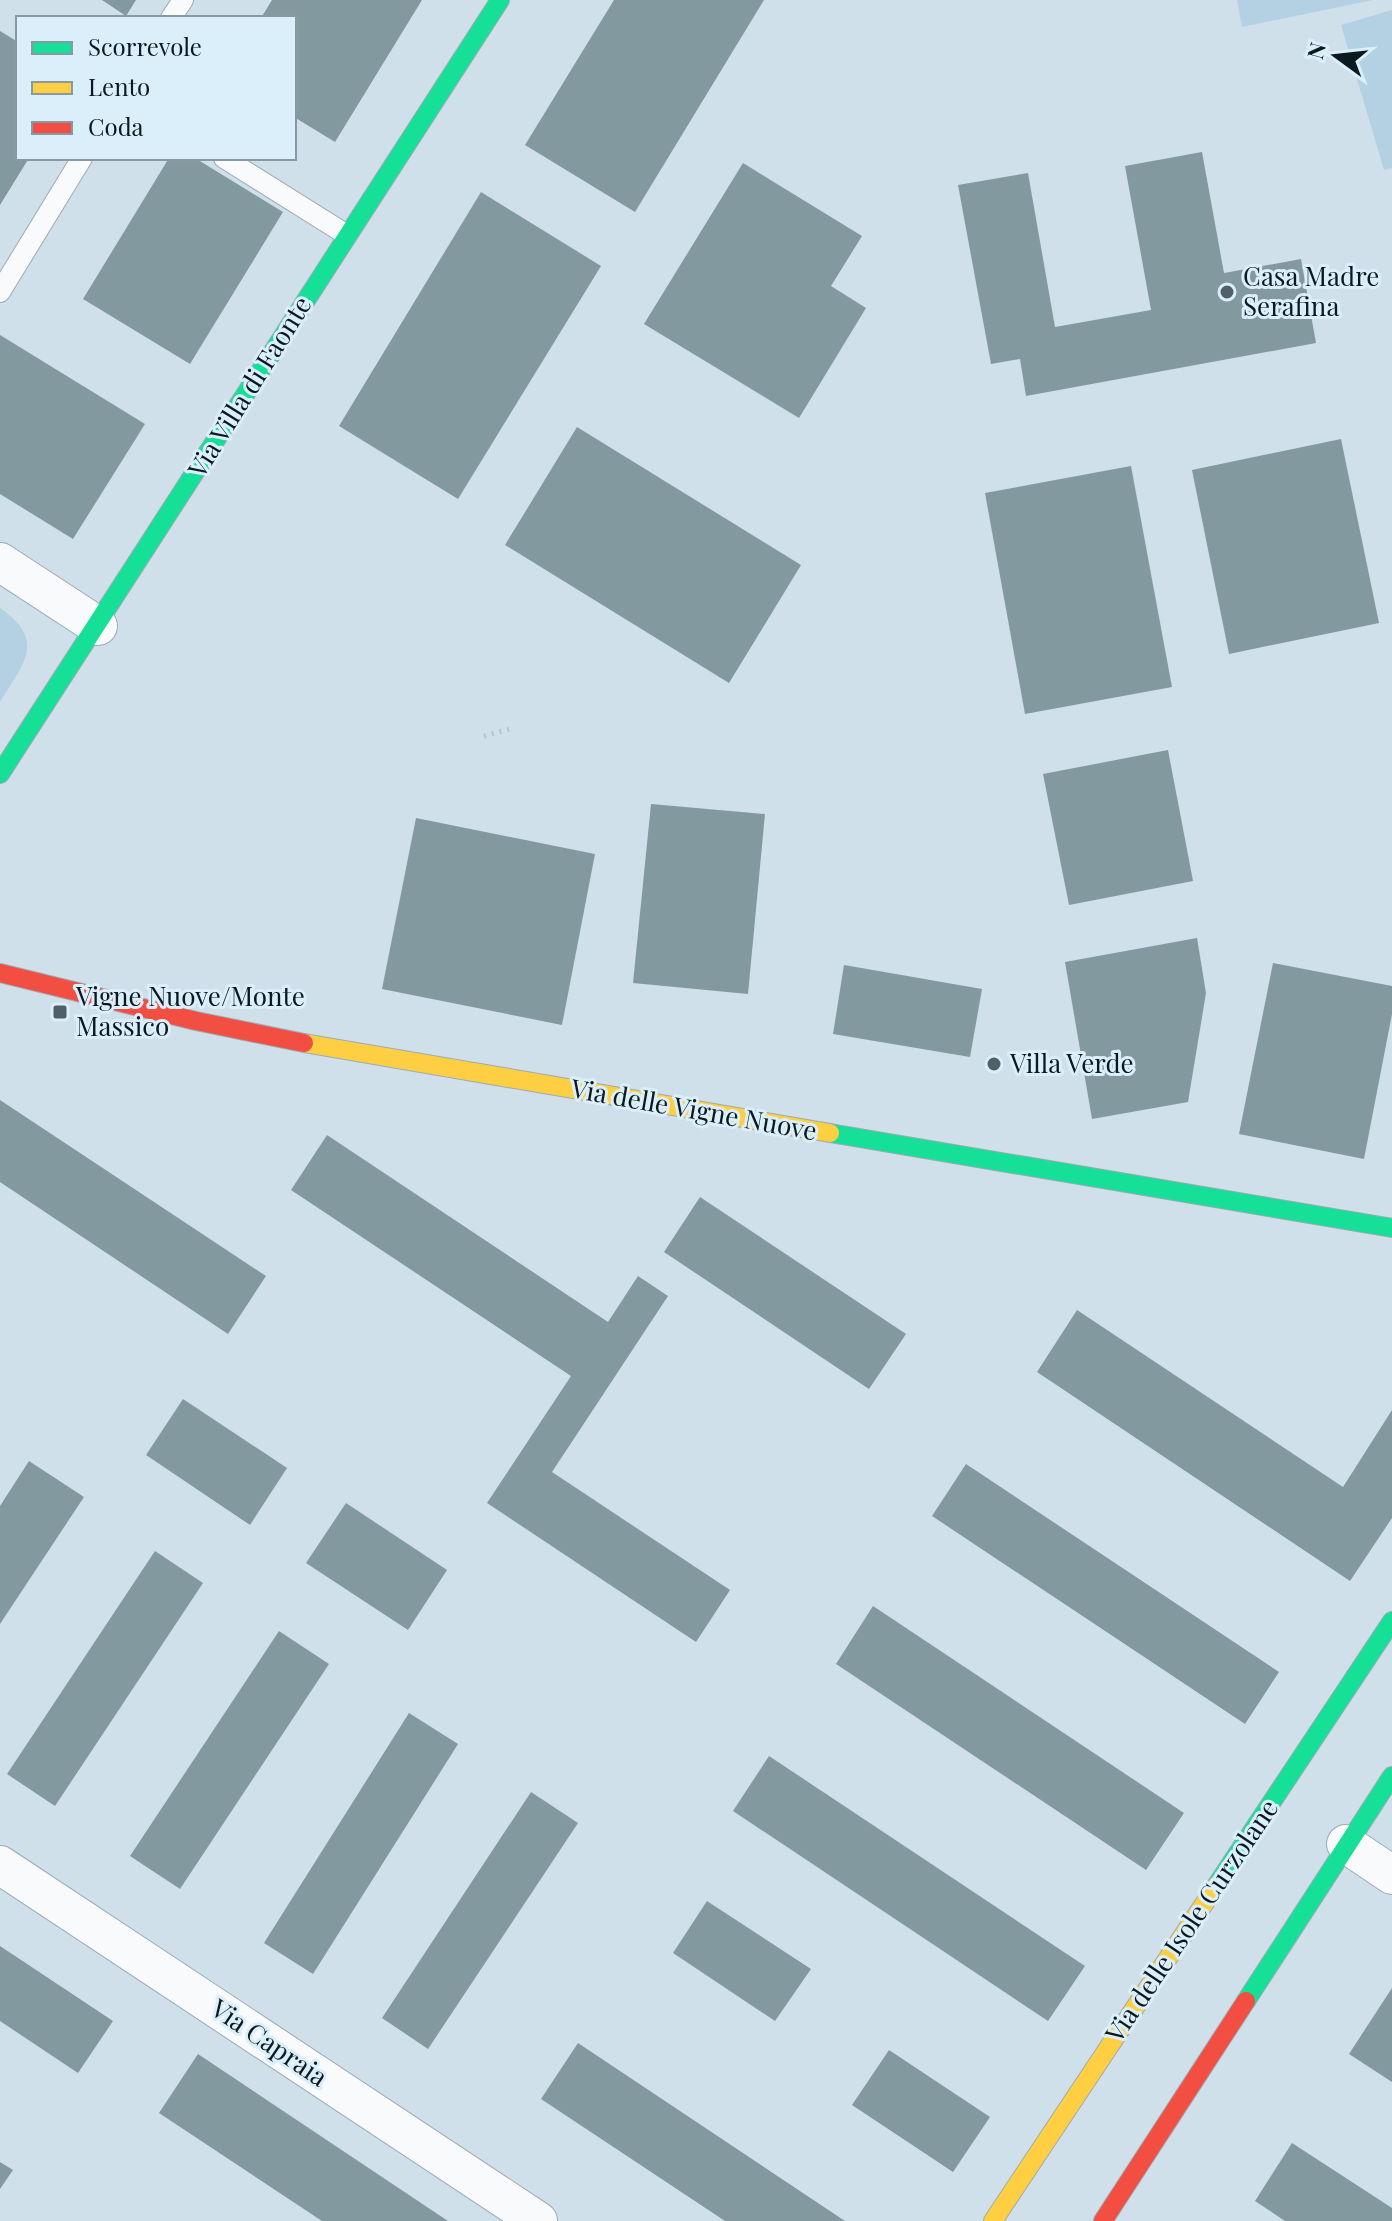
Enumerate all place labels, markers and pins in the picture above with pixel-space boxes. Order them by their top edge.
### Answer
place label: Casa Madre Serafina [1243,258,1379,323]
marker: Casa Madre Serafina [1218,283,1236,301]
place label: Vigne Nuove/Monte Massico [75,978,305,1043]
marker: Vigne Nuove/Monte Massico [51,1003,69,1021]
place label: Villa Verde [1009,1045,1134,1080]
marker: Villa Verde [985,1055,1003,1073]

